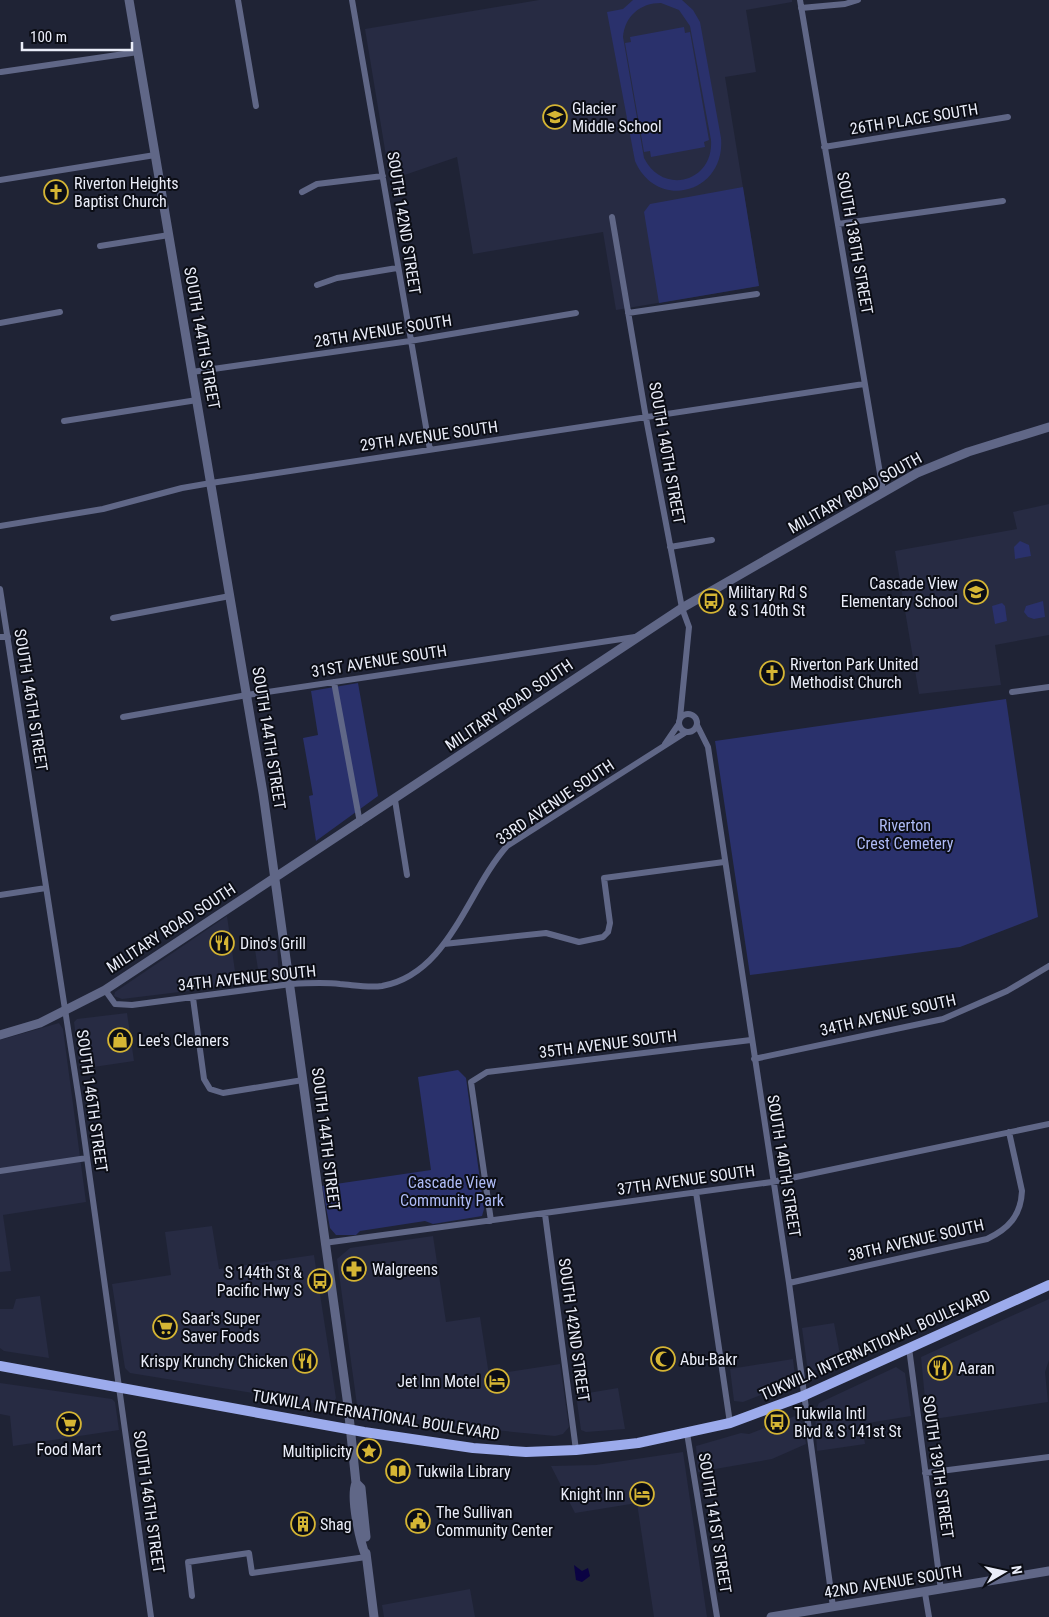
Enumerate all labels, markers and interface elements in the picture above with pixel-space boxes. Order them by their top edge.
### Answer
scale bar [22,20,132,52]
text: 100 m [30,28,67,46]
place label: Glacier Middle School [572,99,662,136]
street label: 26TH PLACE SOUTH [849,100,979,138]
school or university icon: Glacier Middle School [542,104,568,130]
street label: SOUTH 142ND STREET [383,150,425,296]
street label: SOUTH 138TH STREET [833,170,877,316]
place label: Riverton Heights Baptist Church [74,174,178,211]
church icon: Riverton Heights Baptist Church [43,179,69,205]
street label: SOUTH 144TH STREET [180,265,224,411]
street label: 28TH AVENUE SOUTH [313,311,453,351]
street label: SOUTH 140TH STREET [645,380,689,526]
street label: 29TH AVENUE SOUTH [359,417,499,455]
street label: MILITARY ROAD SOUTH [785,448,925,538]
place label: Cascade View Elementary School [841,574,958,611]
school or university icon: Cascade View Elementary School [963,579,989,605]
place label: Military Rd S & S 140th St [728,583,807,620]
bus stop icon: Military Rd S & S 140th St [698,588,724,614]
street label: SOUTH 146TH STREET [10,627,52,773]
street label: 31ST AVENUE SOUTH [310,641,448,681]
street label: MILITARY ROAD SOUTH [442,655,576,755]
place label: Riverton Park United Methodist Church [790,655,918,692]
church icon: Riverton Park United Methodist Church [759,660,785,686]
street label: SOUTH 144TH STREET [248,665,290,811]
street label: 33RD AVENUE SOUTH [492,755,618,849]
park label: Riverton Crest Cemetery [856,816,954,853]
street label: MILITARY ROAD SOUTH [103,879,239,977]
restaurant icon: Dino's Grill [209,930,235,956]
place label: Dino's Grill [240,934,306,953]
street label: 34TH AVENUE SOUTH [177,961,317,995]
street label: 34TH AVENUE SOUTH [818,990,958,1040]
street label: 35TH AVENUE SOUTH [538,1026,678,1062]
shop icon: Lee's Cleaners [107,1027,133,1053]
street label: SOUTH 146TH STREET [73,1028,111,1174]
place label: Lee's Cleaners [138,1031,229,1050]
street label: SOUTH 144TH STREET [308,1066,344,1212]
street label: SOUTH 140TH STREET [763,1093,805,1239]
street label: 37TH AVENUE SOUTH [616,1161,756,1199]
park label: Cascade View Community Park [400,1173,505,1210]
street label: 38TH AVENUE SOUTH [846,1215,986,1265]
pharmacy icon: Walgreens [341,1256,367,1282]
street label: SOUTH 142ND STREET [555,1257,593,1403]
place label: Walgreens [372,1260,438,1279]
place label: S 144th St & Pacific Hwy S [217,1263,302,1300]
bus stop icon: S 144th St & Pacific Hwy S [307,1268,333,1294]
street label: TUKWILA INTERNATIONAL BOULEVARD [757,1285,993,1405]
place label: Saar's Super Saver Foods [182,1309,260,1346]
supermarket icon: Saar's Super Saver Foods [152,1314,178,1340]
mosque icon: Abu-Bakr [650,1346,676,1372]
restaurant icon: Krispy Krunchy Chicken [292,1348,318,1374]
place label: Abu-Bakr [680,1350,737,1369]
place label: Krispy Krunchy Chicken [141,1352,288,1371]
restaurant icon: Aaran [927,1355,953,1381]
place label: Aaran [958,1359,995,1378]
hotel icon: Jet Inn Motel [484,1368,510,1394]
place label: Jet Inn Motel [397,1372,480,1391]
street label: TUKWILA INTERNATIONAL BOULEVARD [251,1386,501,1444]
street label: SOUTH 139TH STREET [919,1394,957,1540]
place label: Tukwila Intl Blvd & S 141st St [794,1404,902,1441]
bus stop icon: Tukwila Intl Blvd & S 141st St [764,1409,790,1435]
supermarket icon: Food Mart [56,1411,82,1437]
street label: SOUTH 146TH STREET [130,1429,168,1575]
place icon: Multiplicity [356,1438,382,1464]
place label: Food Mart [37,1440,102,1459]
place label: Multiplicity [282,1442,352,1461]
street label: SOUTH 141ST STREET [695,1451,735,1595]
library icon: Tukwila Library [385,1458,411,1484]
place label: Tukwila Library [416,1462,511,1481]
hotel icon: Knight Inn [629,1481,655,1507]
place label: Knight Inn [561,1485,624,1504]
place label: The Sullivan Community Center [436,1503,553,1540]
public building icon: The Sullivan Community Center [405,1508,431,1534]
building icon: Shag [290,1511,316,1537]
place label: Shag [320,1515,352,1534]
north arrow [979,1547,1029,1597]
street label: 42ND AVENUE SOUTH [823,1562,963,1602]
text: N [1008,1564,1025,1575]

